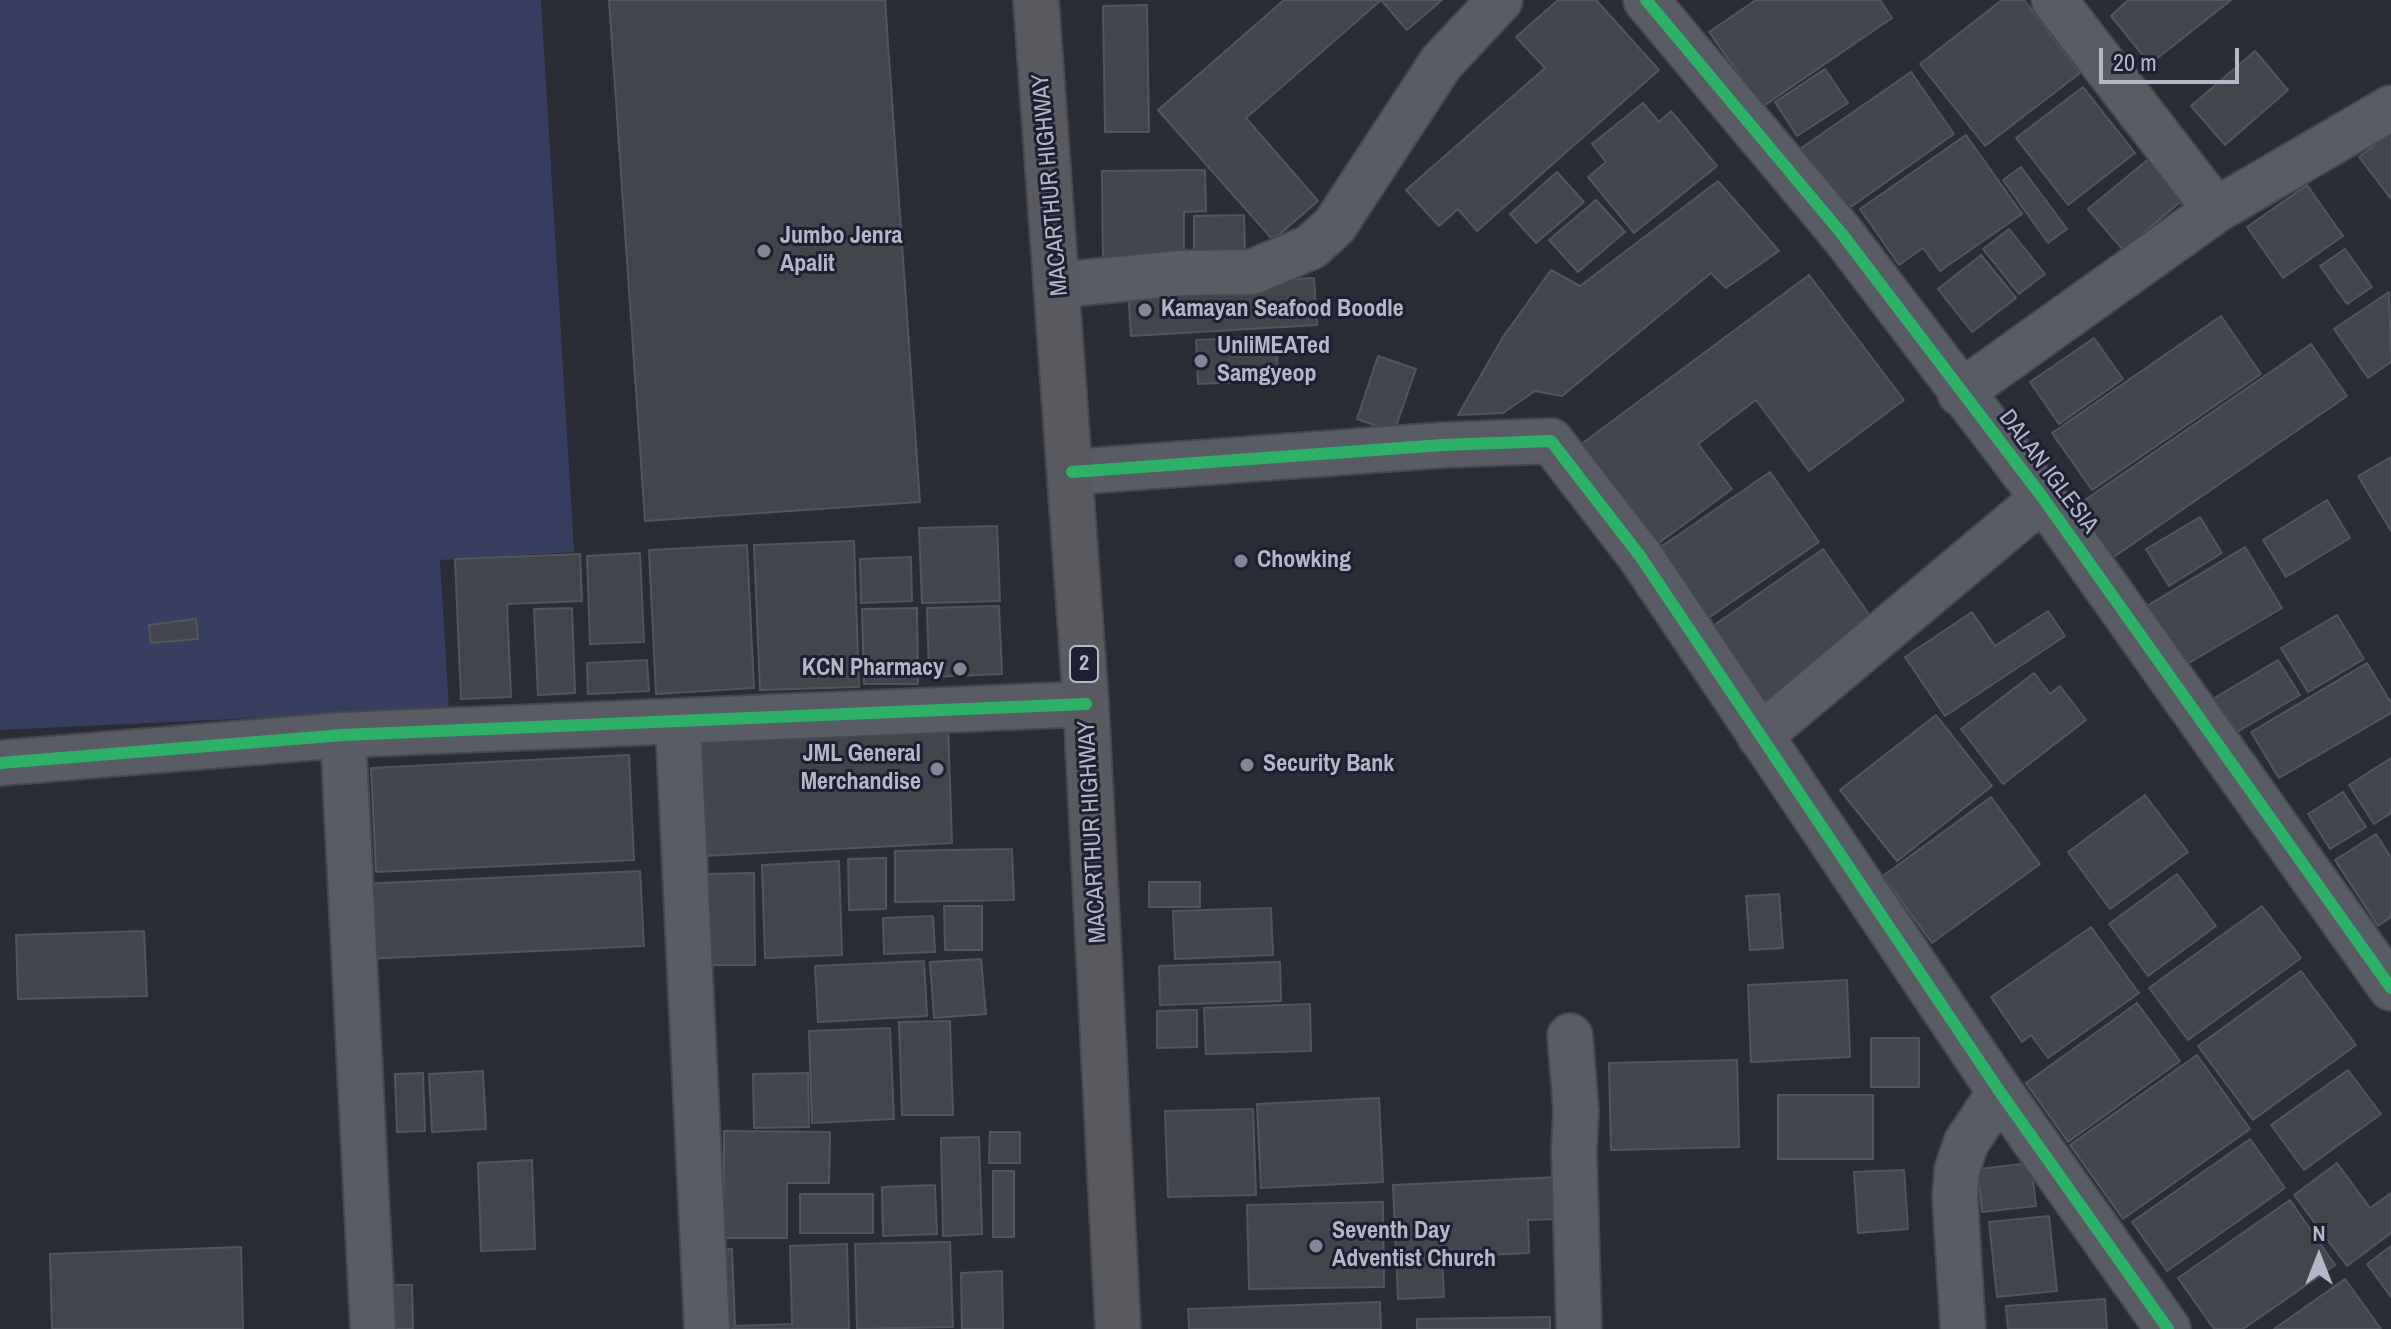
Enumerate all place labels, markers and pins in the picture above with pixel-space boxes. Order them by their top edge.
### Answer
place label: Jumbo Jenra Apalit [780,223,902,279]
marker: Jumbo Jenra Apalit [755,242,773,260]
place label: Kamayan Seafood Boodle [1161,296,1404,324]
marker: Kamayan Seafood Boodle [1136,301,1154,319]
place label: UnliMEATed Samgyeop [1217,333,1330,389]
marker: UnliMEATed Samgyeop [1192,352,1210,370]
place label: Chowking [1257,547,1351,575]
marker: Chowking [1232,552,1250,570]
place label: KCN Pharmacy [802,655,944,683]
marker: KCN Pharmacy [951,660,969,678]
place label: JML General Merchandise [801,741,921,797]
place label: Security Bank [1263,751,1394,779]
marker: Security Bank [1238,756,1256,774]
marker: JML General Merchandise [928,760,946,778]
place label: Seventh Day Adventist Church [1332,1218,1496,1274]
marker: Seventh Day Adventist Church [1307,1237,1325,1255]

